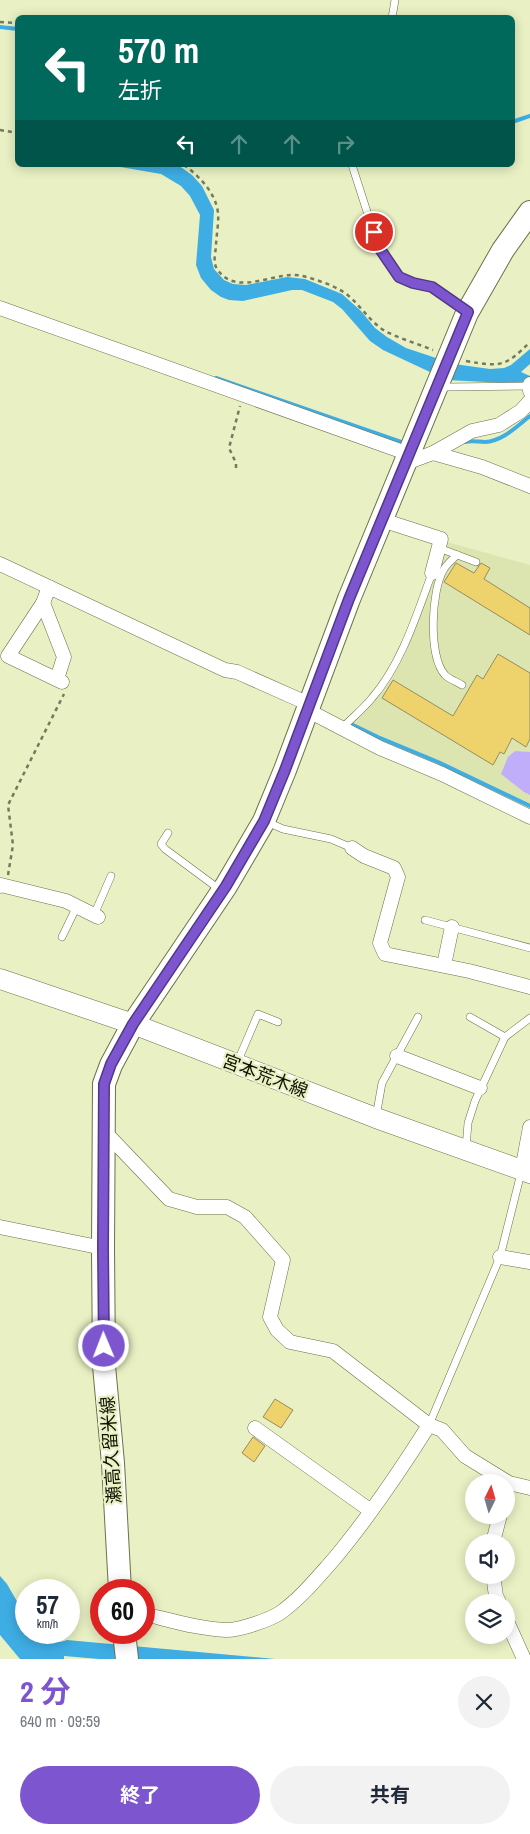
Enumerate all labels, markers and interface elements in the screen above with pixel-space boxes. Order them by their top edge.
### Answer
text: 570 m [118,27,199,74]
icon: left [35,35,100,100]
text: 左折 [118,75,162,105]
icon: left [172,130,200,158]
icon: ahead [225,130,253,158]
icon: ahead [278,130,306,158]
icon: right [331,130,359,158]
pin [353,211,395,253]
icon: arrive [360,218,388,246]
street label: 宮本荒木線 [219,1048,312,1103]
position arrow [77,1319,129,1371]
street label: 瀬高久留米線 [94,1395,127,1505]
north arrow [465,1474,515,1524]
map controls [465,1474,515,1644]
button: sound [465,1534,515,1584]
speed limit sign: 60 [90,1579,155,1644]
text: 57 [36,1588,59,1622]
button: layers [465,1594,515,1644]
text: km/h [37,1616,58,1632]
text: 2 分 [20,1671,71,1711]
button: close [458,1676,510,1728]
text: 640 m · 09:59 [20,1710,100,1732]
button: 終了 [20,1766,260,1824]
button: 共有 [270,1766,510,1824]

